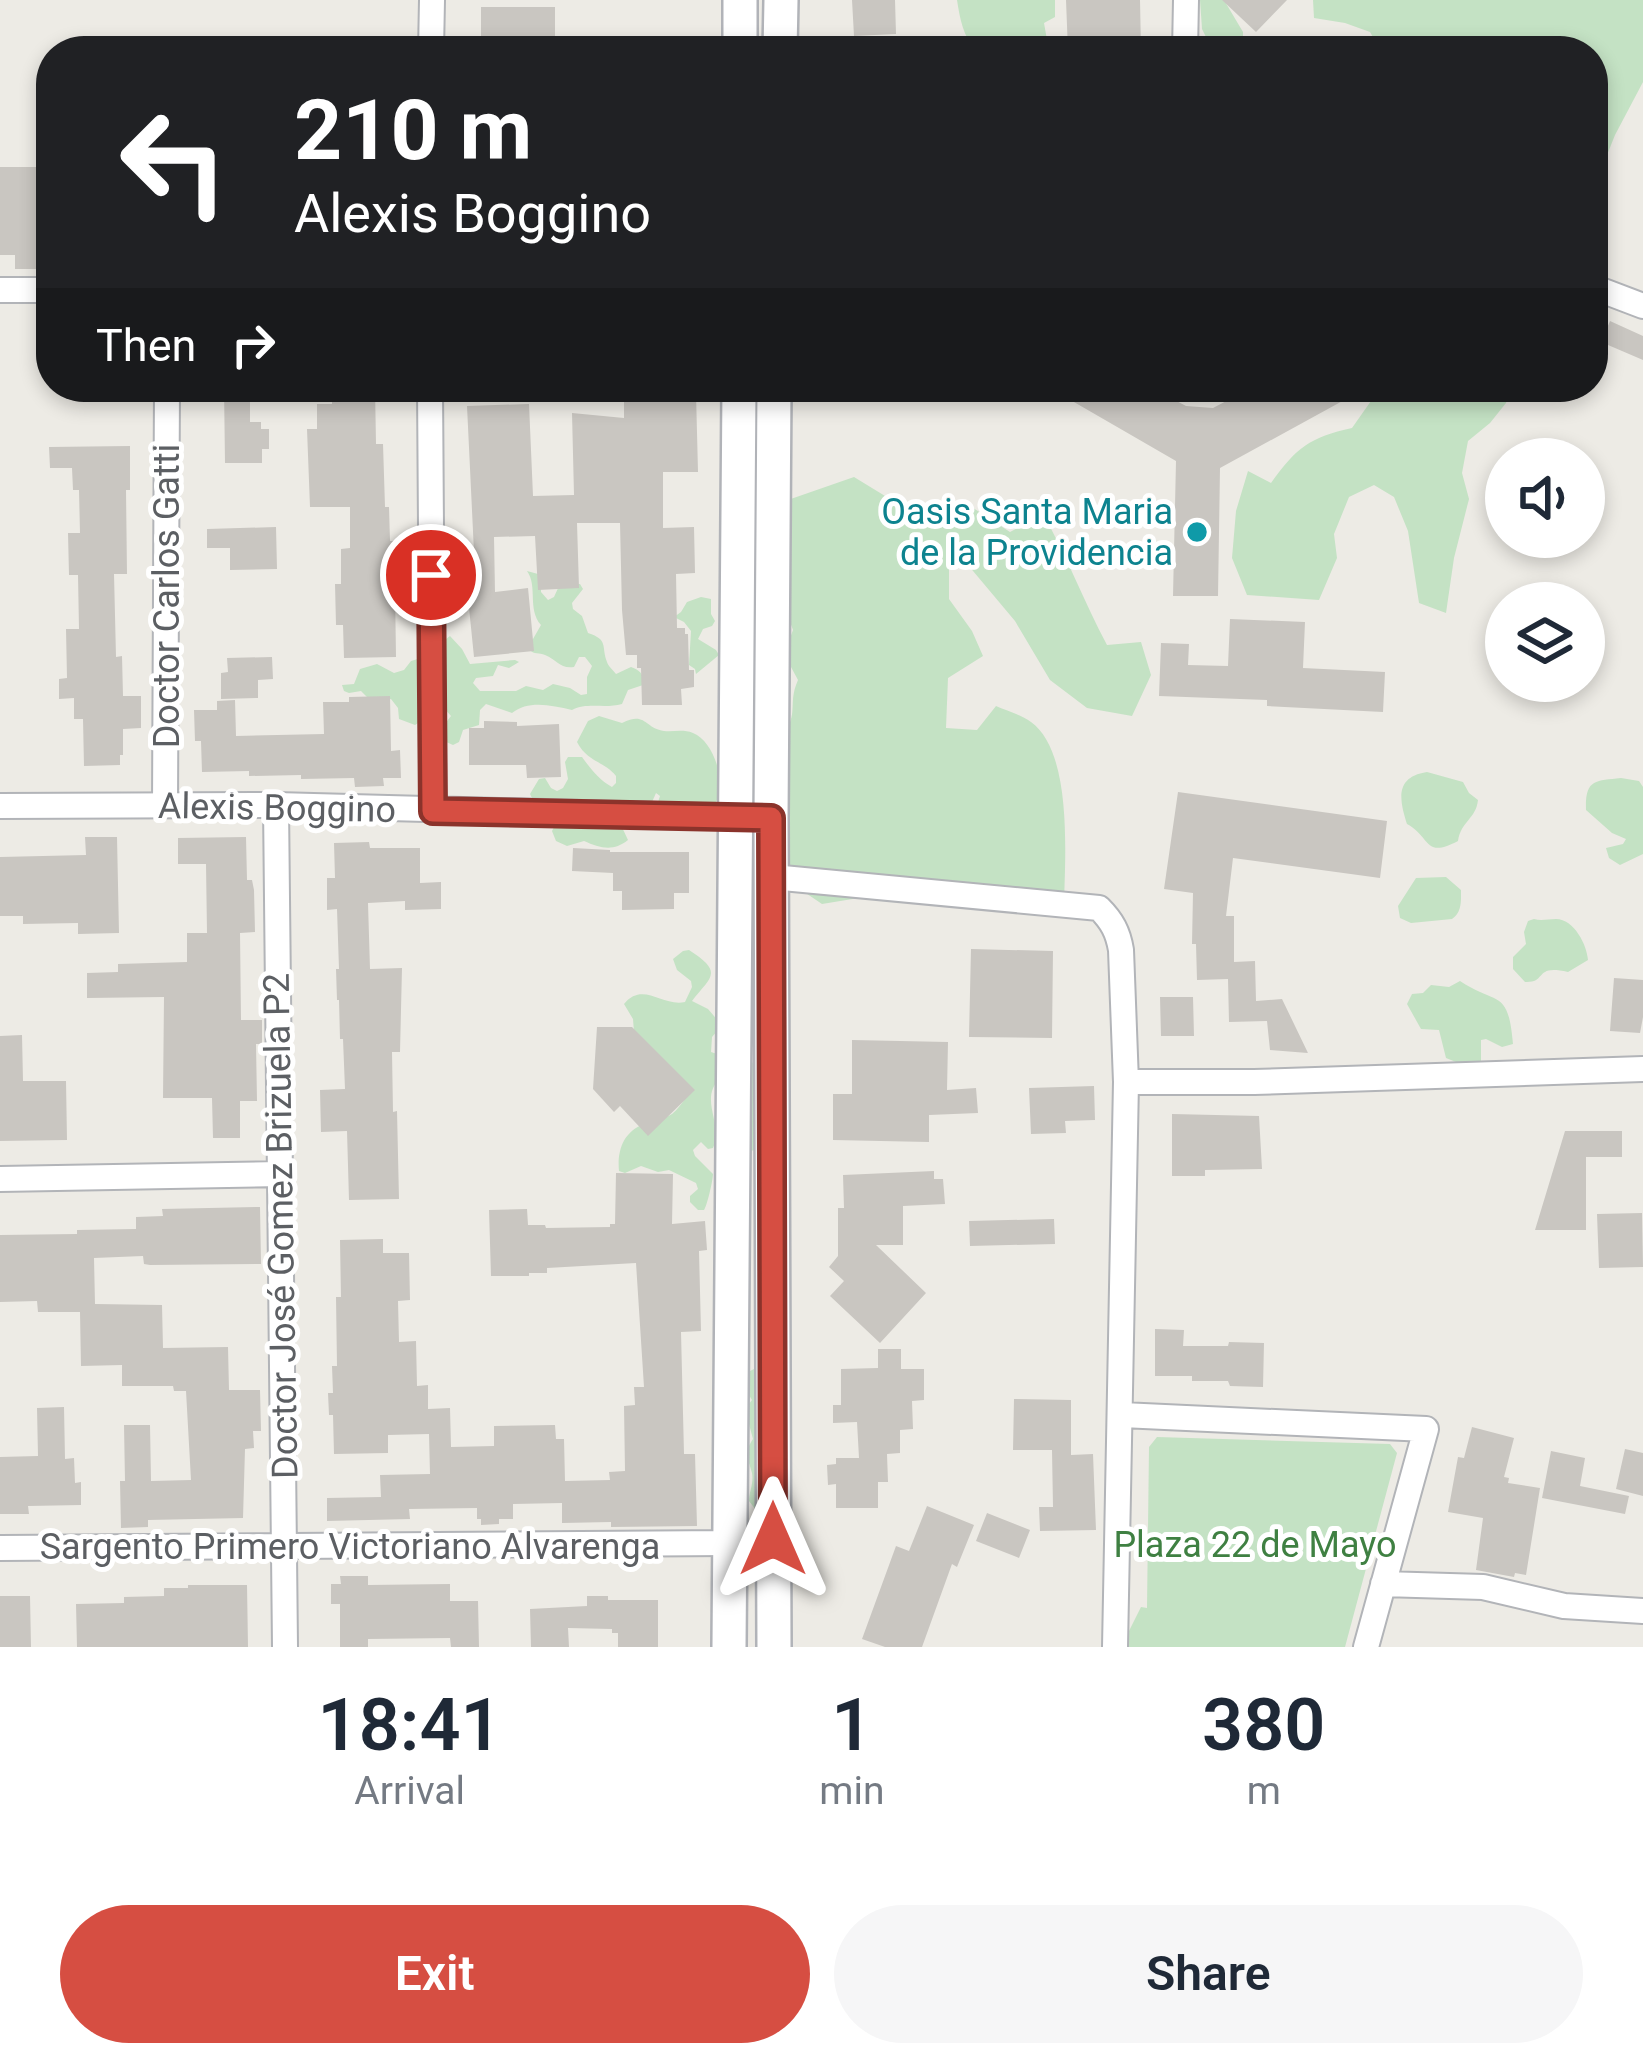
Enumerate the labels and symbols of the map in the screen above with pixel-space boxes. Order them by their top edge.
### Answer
street label: Doctor Carlos Gatti [146,444,188,748]
place label: Oasis Santa Maria de la Providencia [881,491,1173,574]
marker: Oasis Santa Maria de la Providencia [1184,519,1210,545]
pin [380,524,482,626]
street label: Alexis Boggino [158,785,396,831]
street label: Doctor José Gomez Brizuela P2 [256,973,306,1479]
position arrow [710,1476,836,1602]
park label: Plaza 22 de Mayo [1113,1524,1397,1566]
street label: Sargento Primero Victoriano Alvarenga [40,1526,660,1568]

